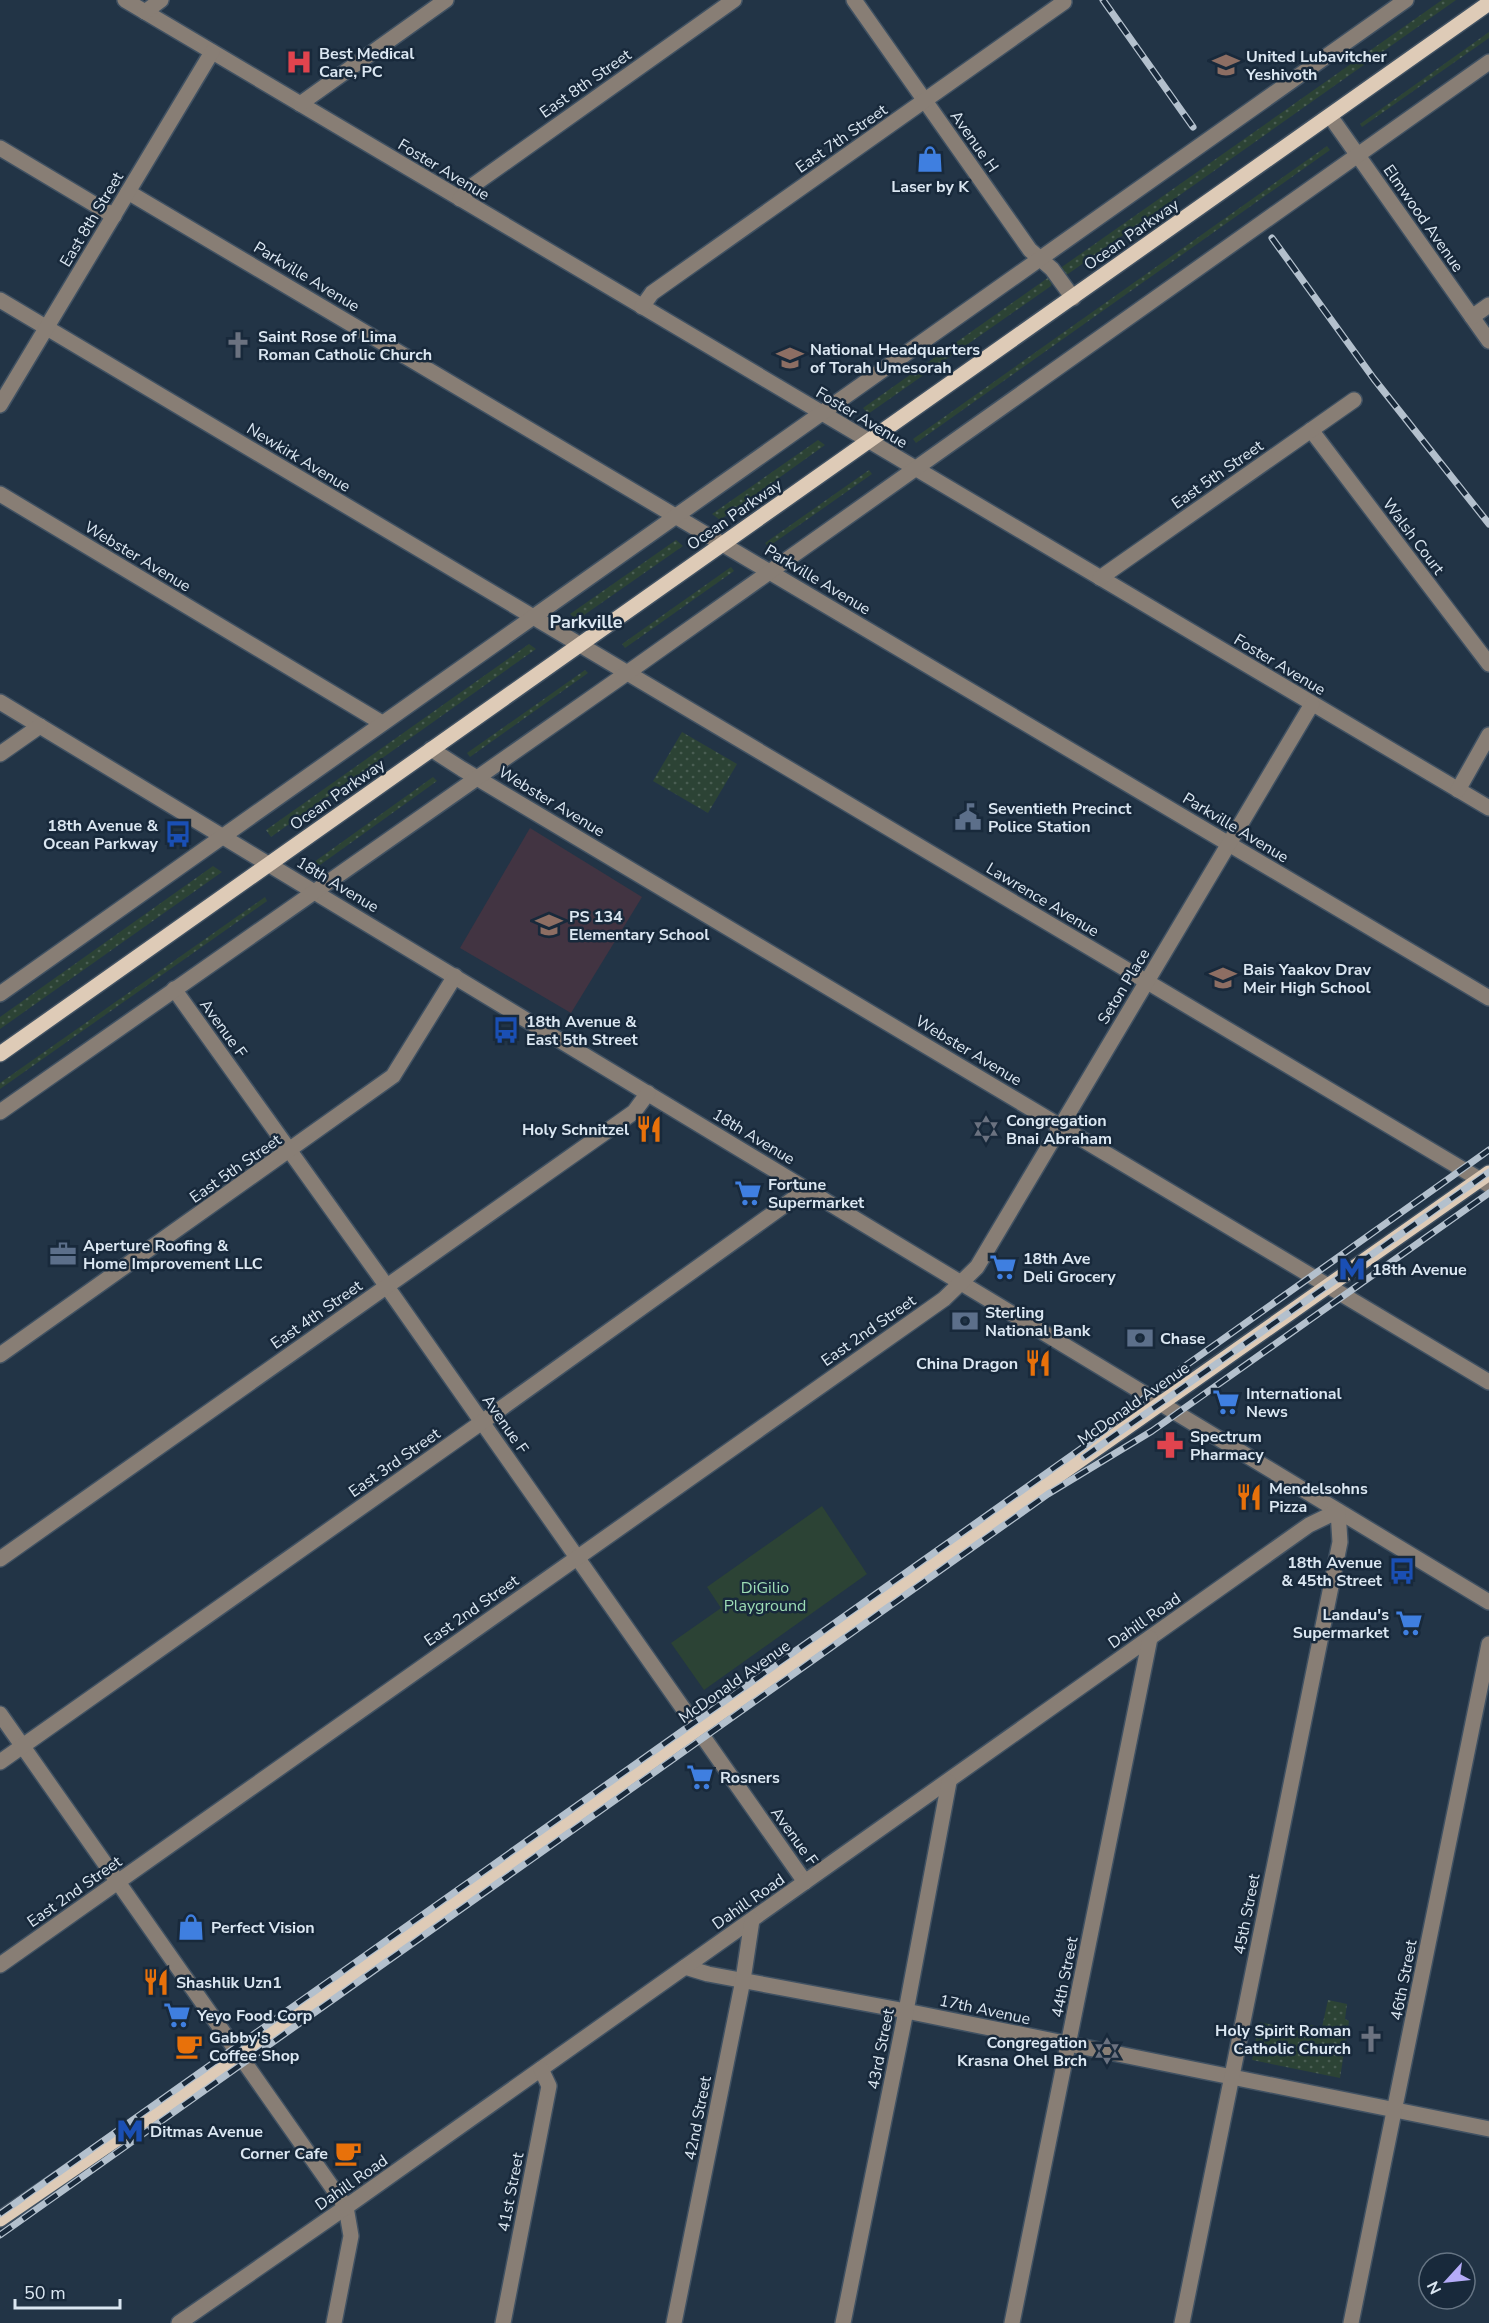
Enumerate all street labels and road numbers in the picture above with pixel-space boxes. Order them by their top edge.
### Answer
street label: East 8th Street [535,44,636,124]
street label: East 7th Street [791,99,892,179]
street label: Avenue H [945,106,1003,177]
street label: Foster Avenue [394,134,493,206]
street label: Elmwood Avenue [1378,160,1469,277]
street label: East 8th Street [55,168,129,271]
street label: Ocean Parkway [1080,193,1184,276]
street label: Parkville Avenue [249,236,364,317]
street label: Foster Avenue [812,382,911,454]
street label: Newkirk Avenue [242,418,355,498]
street label: East 5th Street [1167,435,1268,515]
street label: Ocean Parkway [683,473,787,556]
street label: Walsh Court [1377,494,1449,580]
street label: Webster Avenue [80,516,195,597]
street label: Parkville Avenue [760,539,875,620]
street label: Foster Avenue [1230,629,1329,701]
street label: Ocean Parkway [286,753,390,836]
street label: Webster Avenue [494,761,609,842]
street label: Parkville Avenue [1178,787,1293,868]
street label: 18th Avenue [292,852,383,918]
street label: Lawrence Avenue [982,857,1103,942]
street label: Seton Place [1093,944,1155,1029]
street label: Avenue F [194,995,252,1062]
street label: Webster Avenue [911,1010,1026,1091]
street label: 18th Avenue [708,1104,799,1170]
street label: East 5th Street [185,1129,286,1209]
street label: East 4th Street [266,1275,367,1355]
street label: East 2nd Street [817,1290,921,1372]
street label: McDonald Avenue [1073,1357,1194,1451]
street label: Avenue F [477,1391,534,1459]
street label: East 3rd Street [344,1423,445,1503]
street label: East 2nd Street [420,1570,524,1652]
street label: Dahill Road [1104,1588,1185,1654]
street label: McDonald Avenue [674,1635,795,1729]
street label: Avenue F [765,1803,823,1870]
street label: East 2nd Street [23,1851,127,1933]
street label: Dahill Road [708,1869,789,1935]
street label: 45th Street [1228,1872,1266,1956]
street label: 44th Street [1046,1935,1084,2019]
street label: 46th Street [1385,1938,1423,2022]
street label: 17th Avenue [937,1990,1032,2030]
street label: 43rd Street [862,2006,900,2091]
street label: 42nd Street [679,2074,717,2162]
street label: Dahill Road [311,2150,392,2216]
street label: 41st Street [493,2150,530,2234]

